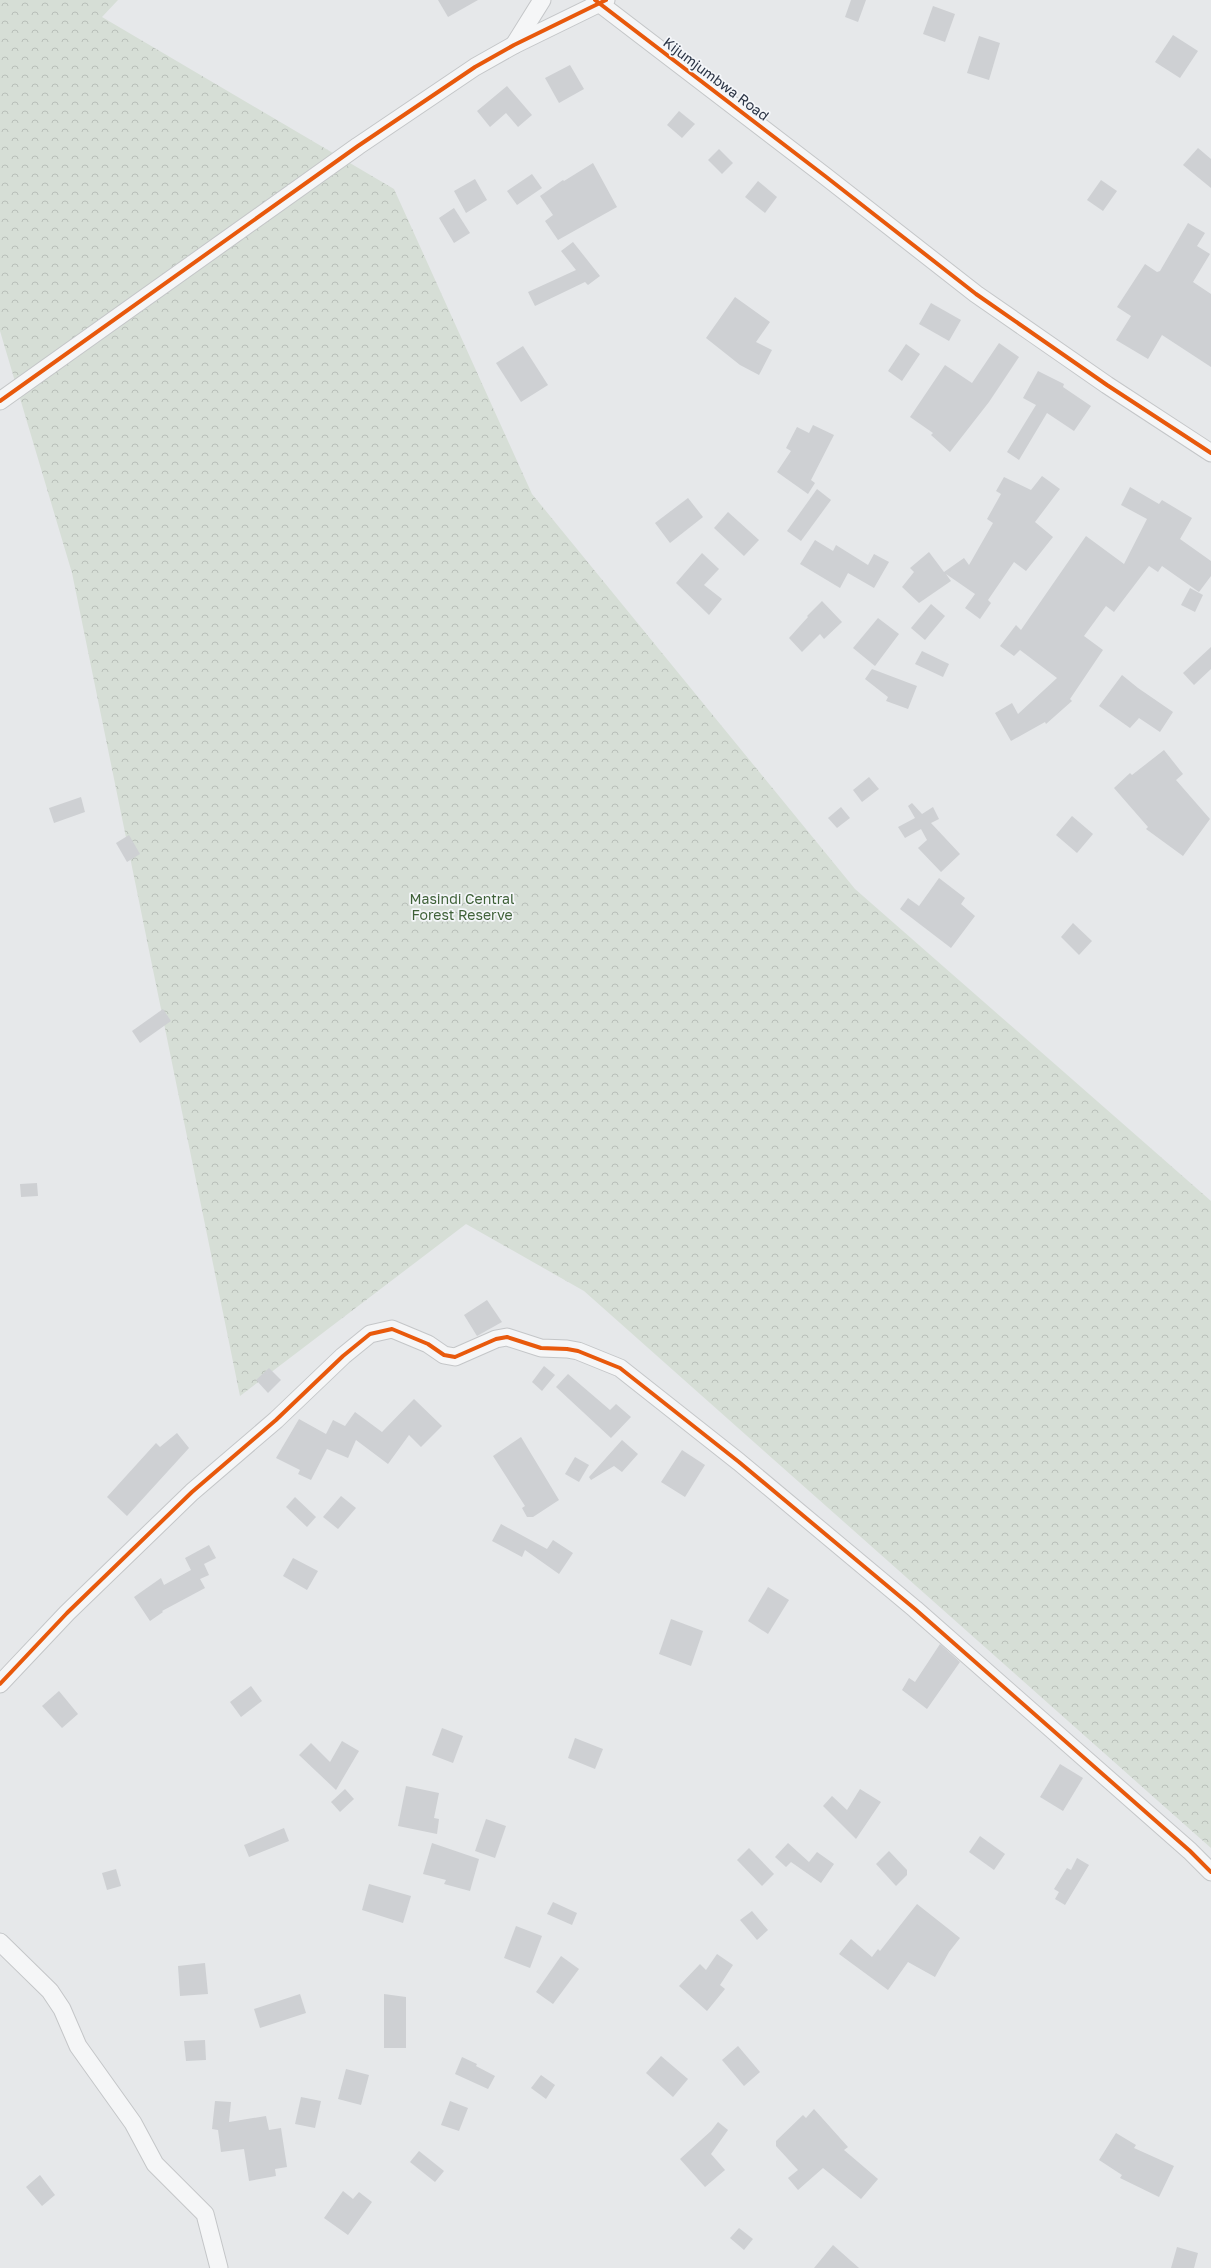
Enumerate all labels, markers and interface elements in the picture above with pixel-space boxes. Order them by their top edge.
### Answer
street label: Kijumjumbwa Road [660,33,772,124]
park label: Masindi Central Forest Reserve [409,890,515,923]

